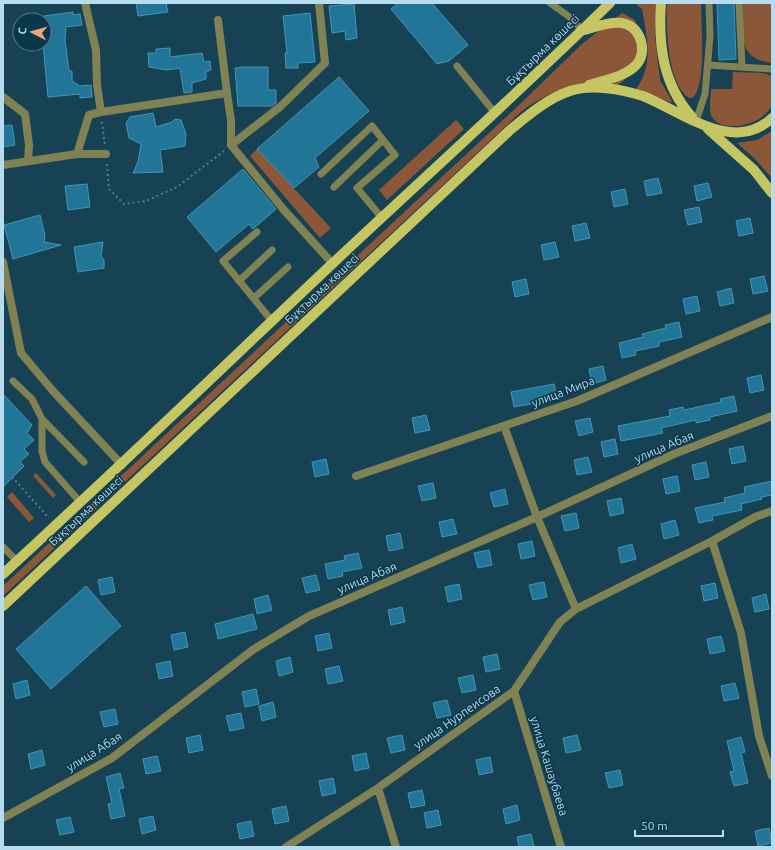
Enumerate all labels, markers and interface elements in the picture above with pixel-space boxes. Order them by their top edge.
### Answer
street label: Бұқтырма көшесі [503,11,582,88]
north arrow [12,12,52,52]
text: С [16,27,28,35]
street label: Бұқтырма көшесі [282,251,361,326]
street label: улица Мира [530,374,596,409]
street label: улица Абая [632,428,695,465]
street label: Бұқтырма көшесі [46,473,125,548]
street label: улица Абая [335,559,398,596]
street label: улица Нурпеисова [411,682,503,751]
street label: улица Кашаубаева [528,715,571,817]
street label: улица Абая [64,729,124,774]
scale bar [635,812,723,838]
text: 50 m [641,819,668,832]

